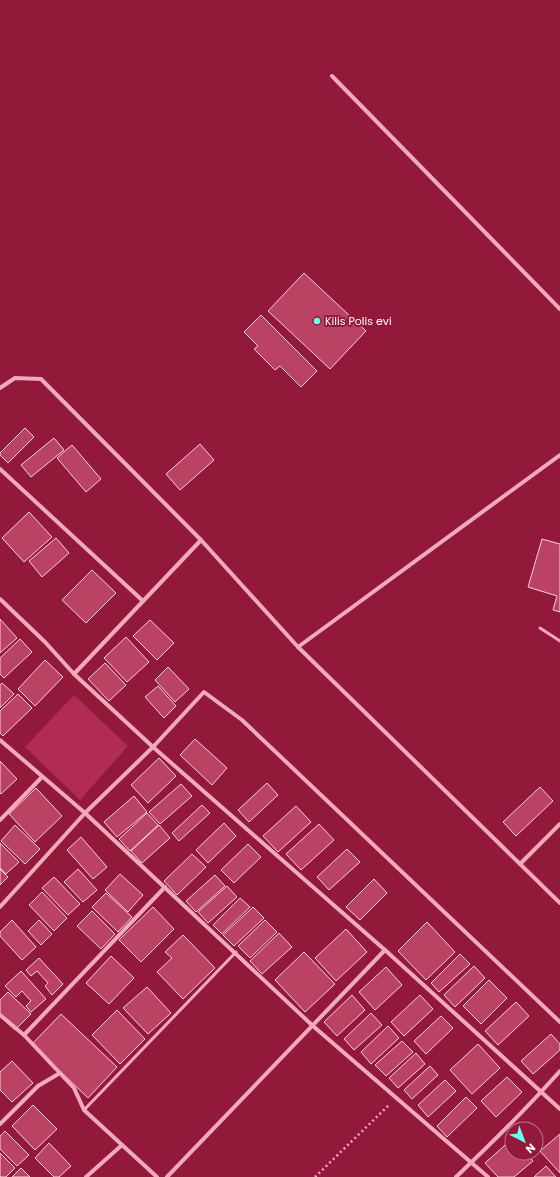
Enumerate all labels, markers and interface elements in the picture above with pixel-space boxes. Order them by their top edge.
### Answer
place label: Kilis Polis evi [325,313,392,329]
marker: Kilis Polis evi [312,316,322,326]
north arrow [504,1121,544,1161]
text: N [522,1140,539,1157]

